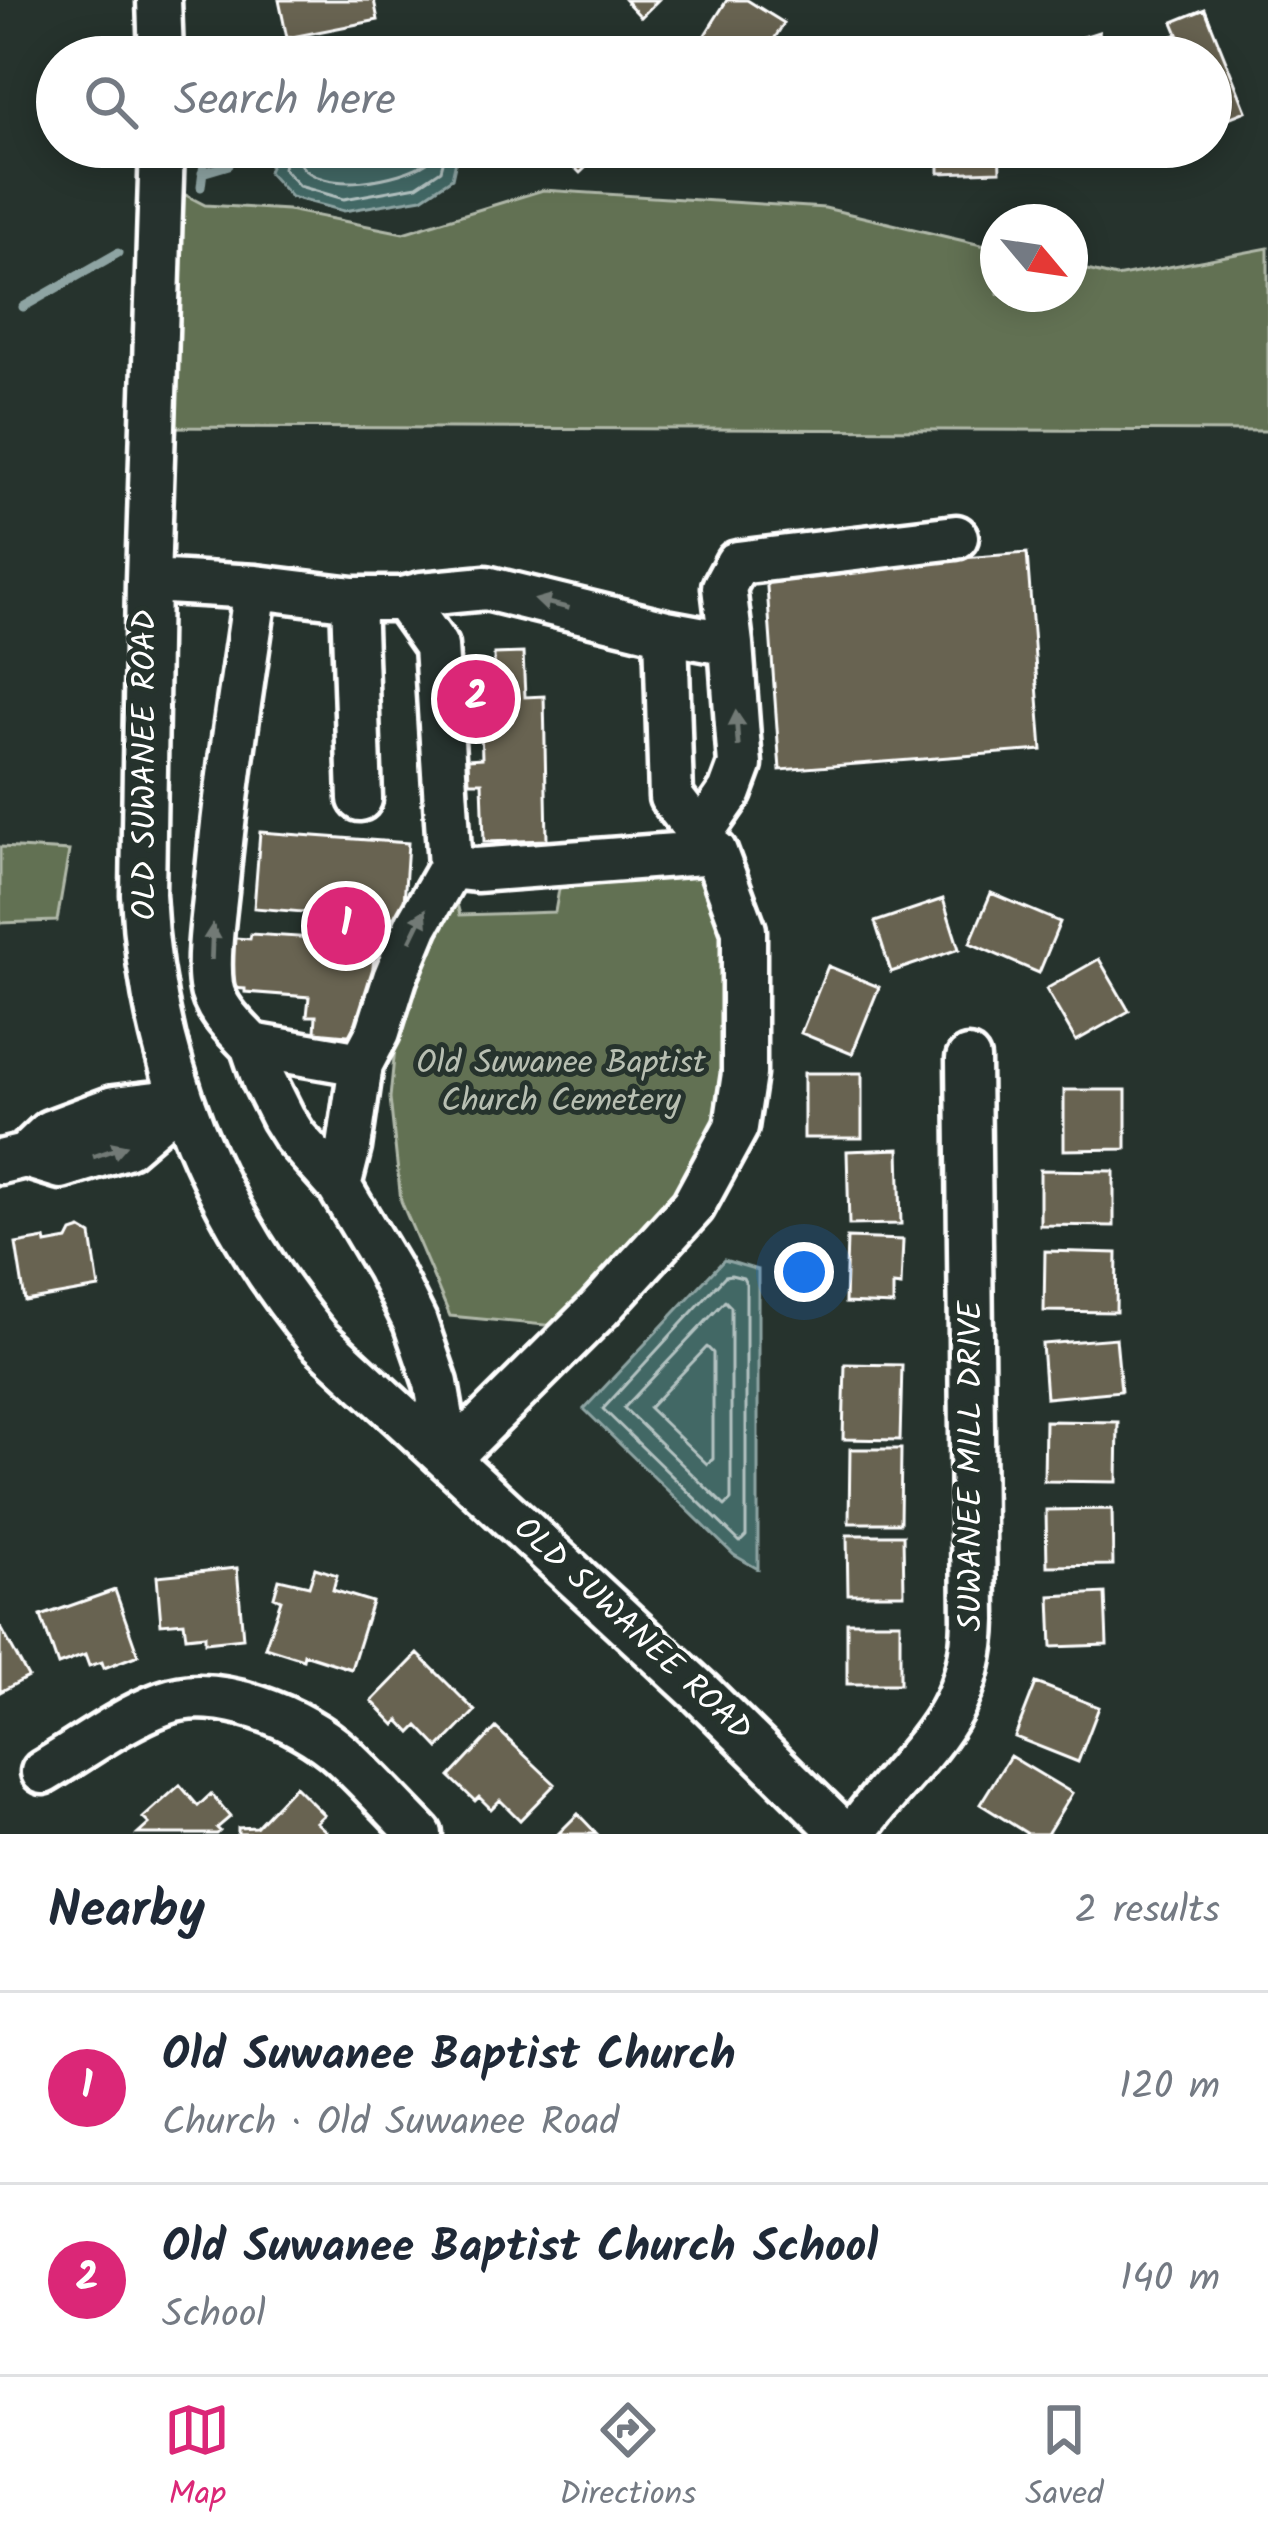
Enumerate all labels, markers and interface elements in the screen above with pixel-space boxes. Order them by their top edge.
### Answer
search box [36,36,1232,168]
text: Search here [174,66,396,138]
icon: search [78,69,144,135]
north arrow [980,204,1088,312]
one-way arrow [534,594,571,613]
street label: OLD SUWANEE ROAD [120,610,173,920]
pin: 2 [437,654,515,744]
one-way arrow [728,710,747,747]
pin: 1 [307,881,385,971]
one-way arrow [408,908,428,943]
one-way arrow [203,922,222,960]
park label: Old Suwanee Baptist Church Cemetery [416,1038,707,1129]
one-way arrow [92,1141,128,1159]
your location [774,1242,834,1302]
street label: SUWANEE MILL DRIVE [946,1300,999,1631]
street label: OLD SUWANEE ROAD [500,1505,764,1755]
text: Nearby [48,1872,205,1953]
text: 2 results [1075,1881,1220,1943]
text: Old Suwanee Baptist Church [162,2021,736,2093]
text: 1 [81,2057,93,2119]
text: 120 m [1119,2057,1220,2119]
text: Church · Old Suwanee Road [162,2093,619,2155]
text: Old Suwanee Baptist Church School [162,2213,878,2285]
text: 2 [76,2249,98,2311]
text: 140 m [1120,2249,1220,2311]
text: School [162,2285,266,2347]
tab: Map [164,2397,230,2522]
tab: Directions [559,2397,696,2522]
tab: Saved [1025,2397,1104,2522]

